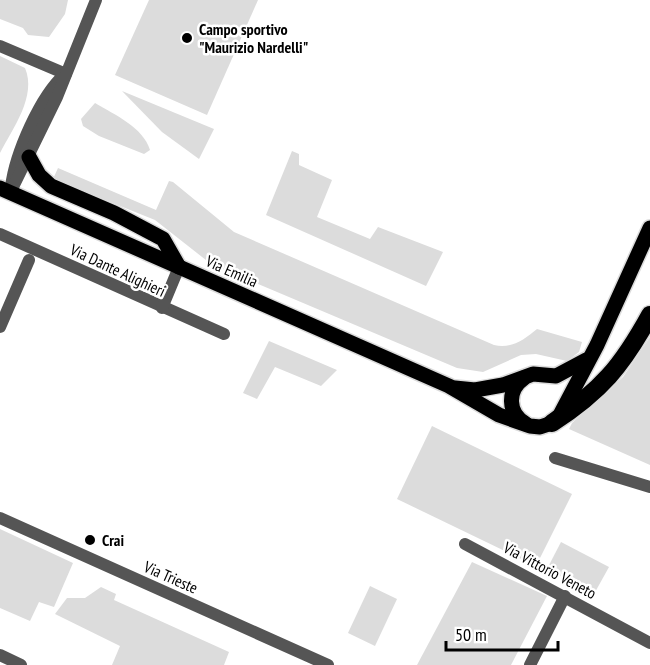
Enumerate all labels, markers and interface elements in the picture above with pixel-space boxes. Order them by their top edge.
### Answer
place label: Campo sportivo "Maurizio Nardelli" [199,19,308,57]
marker: Campo sportivo "Maurizio Nardelli" [180,31,194,45]
street label: Via Dante Alighieri [66,239,169,301]
street label: Via Emilia [202,250,261,291]
place label: Crai [102,530,124,550]
marker: Crai [83,533,97,547]
street label: Via Vittorio Veneto [499,537,600,603]
street label: Via Trieste [140,556,201,598]
scale bar [446,614,558,652]
text: 50 m [455,623,487,646]

